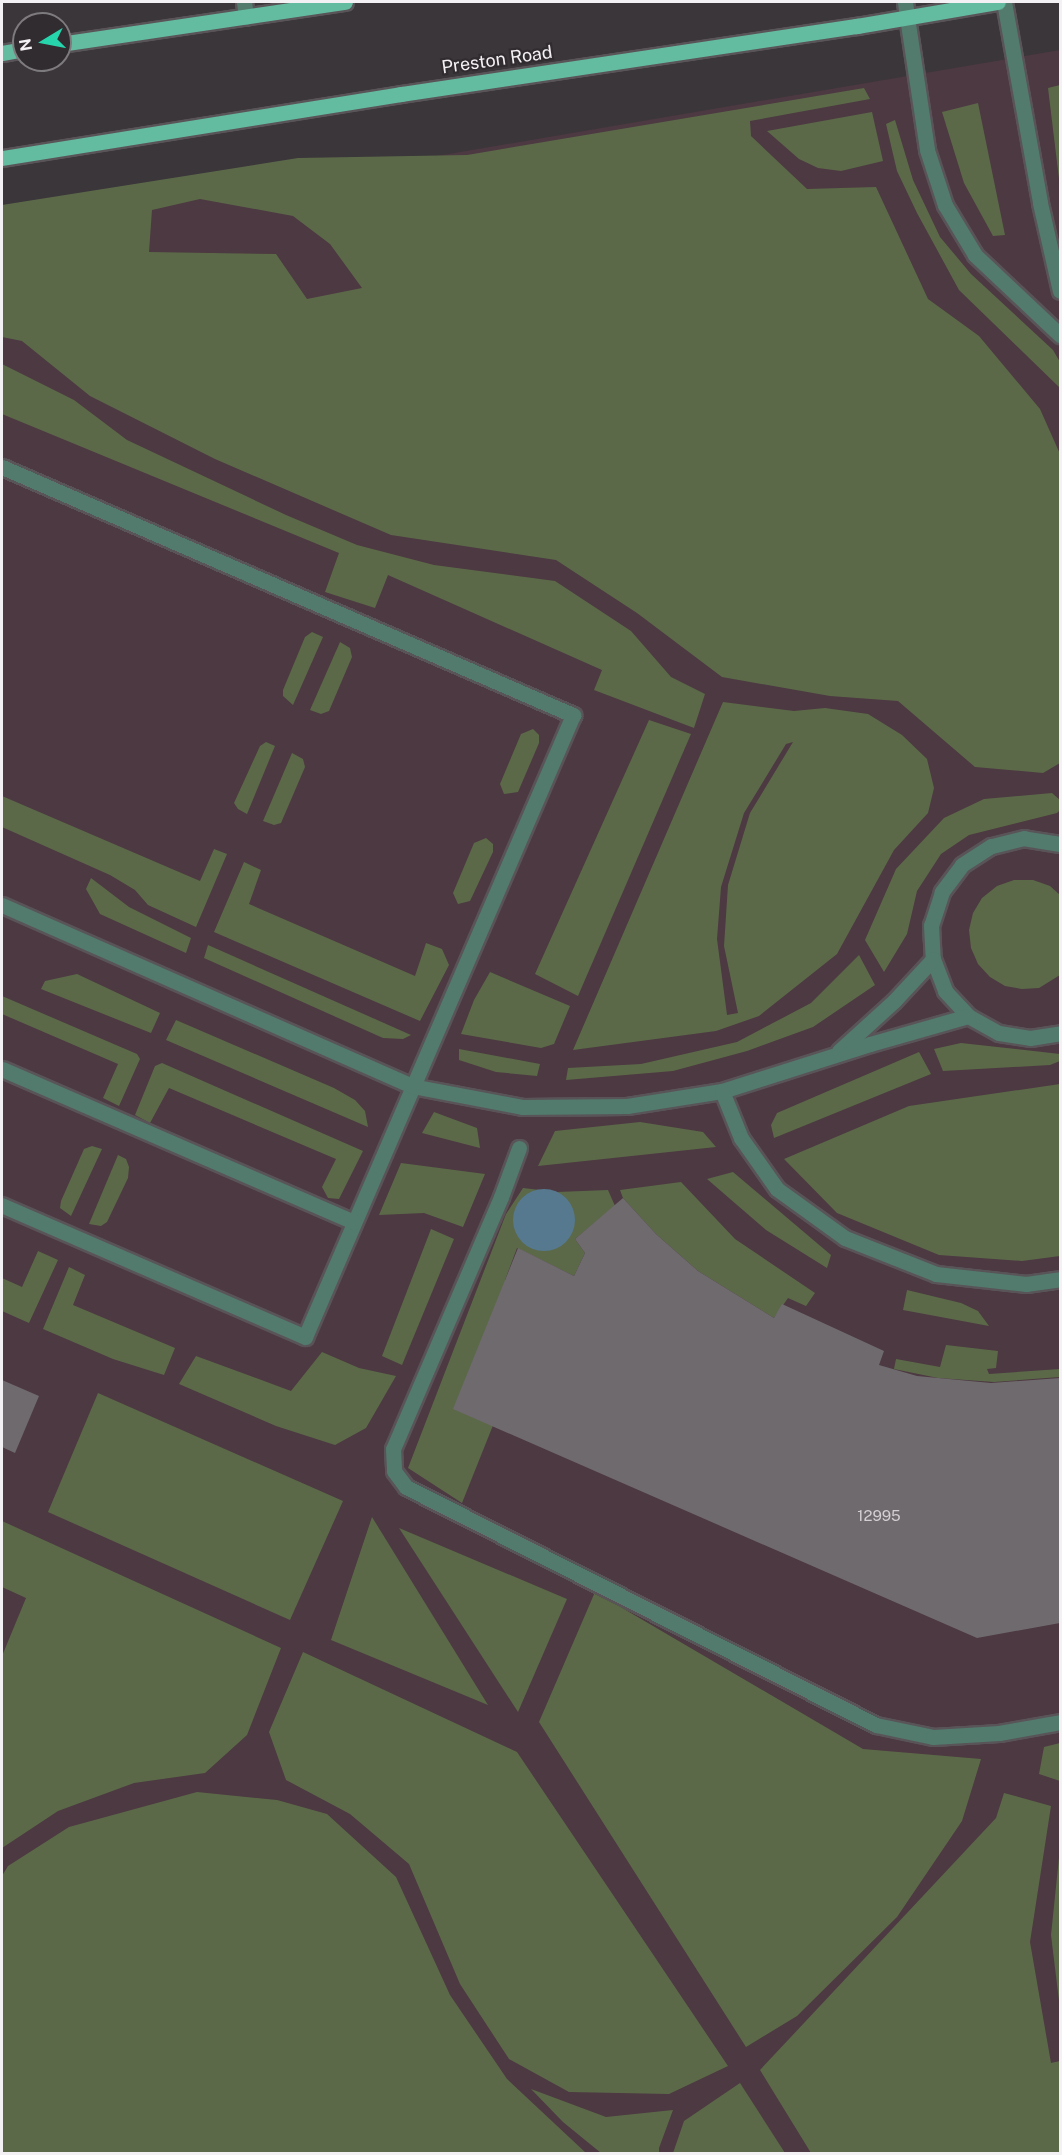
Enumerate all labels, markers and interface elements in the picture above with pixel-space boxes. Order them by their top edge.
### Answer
north arrow [12,12,72,72]
text: N [15,37,36,53]
street label: Preston Road [440,42,554,78]
house number: 12995 [857,1507,901,1525]

